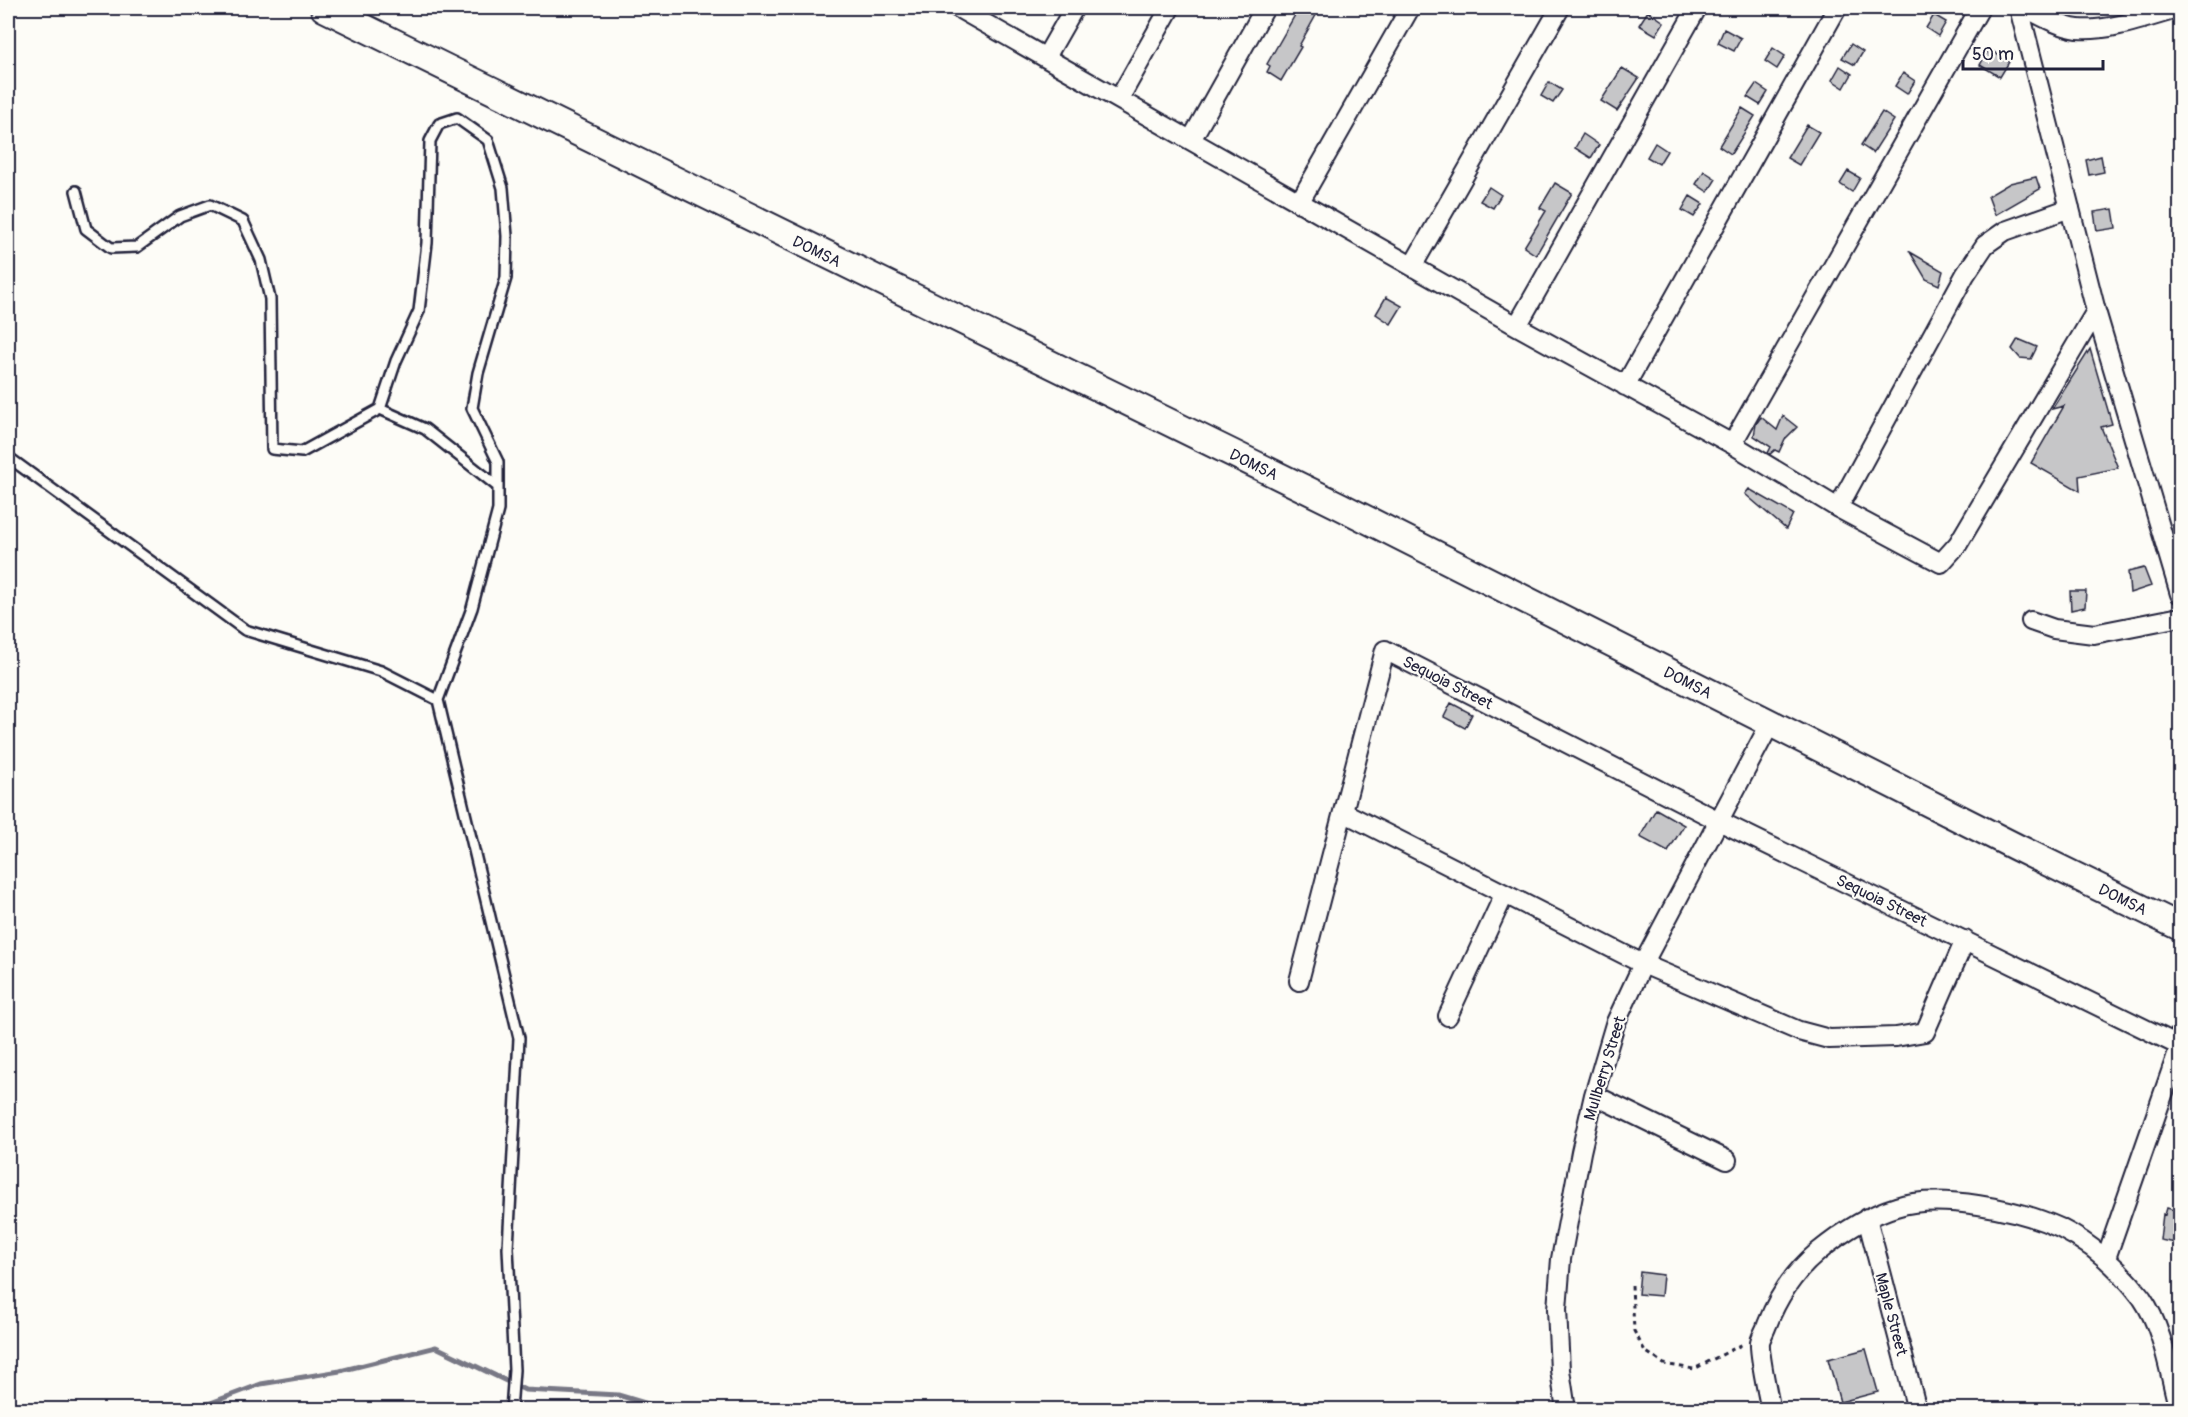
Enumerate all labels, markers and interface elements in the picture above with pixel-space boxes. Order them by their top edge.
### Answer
scale bar [1963,33,2102,71]
text: 50 m [1972,43,2014,66]
street label: DOMSA [789,232,844,272]
street label: DOMSA [1226,445,1281,485]
street label: Sequoia Street [1399,652,1496,714]
street label: DOMSA [1660,662,1715,703]
street label: Sequoia Street [1833,870,1931,932]
street label: DOMSA [2095,880,2150,920]
street label: Mullberry Street [1580,1013,1630,1123]
street label: Maple Street [1870,1271,1912,1358]

